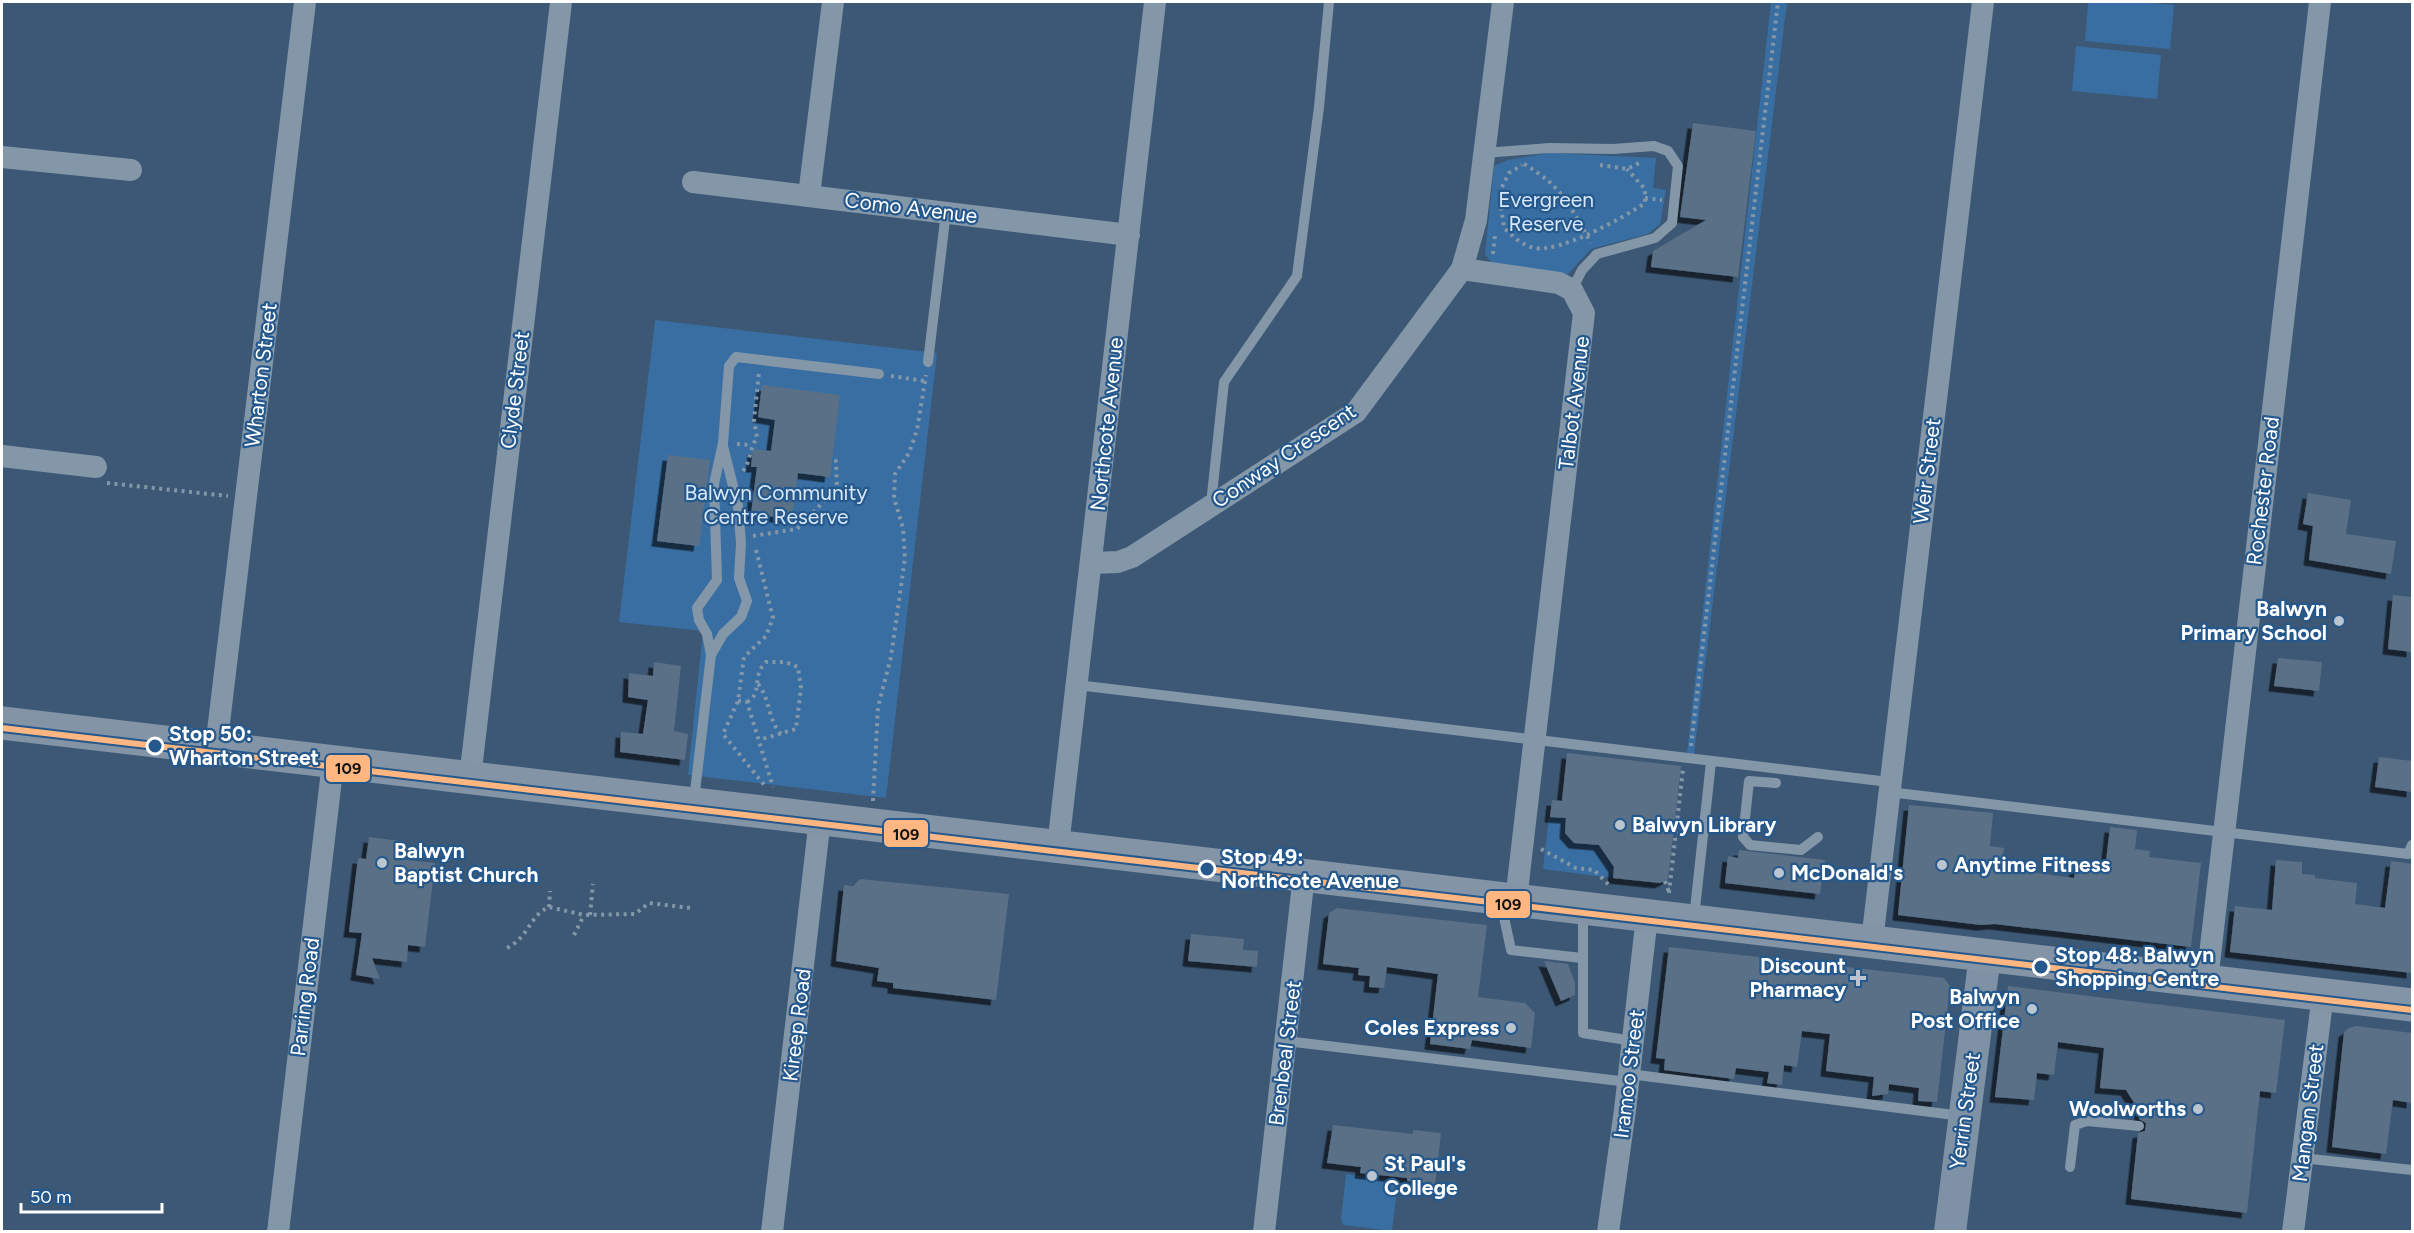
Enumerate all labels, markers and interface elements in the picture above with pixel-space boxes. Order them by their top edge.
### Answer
street label: Como Avenue [843,187,979,228]
park label: Evergreen Reserve [1498,187,1594,236]
street label: Wharton Street [239,301,282,449]
street label: Clyde Street [495,330,534,450]
street label: Talbot Avenue [1553,335,1594,471]
street label: Northcote Avenue [1085,336,1128,512]
street label: Conway Crescent [1207,398,1360,513]
street label: Rochester Road [2241,415,2284,567]
street label: Weir Street [1908,416,1945,525]
park label: Balwyn Community Centre Reserve [685,480,867,529]
place label: Balwyn Primary School [2181,596,2327,645]
marker: Balwyn Primary School [2332,614,2346,628]
place label: Stop 50: Wharton Street [169,721,319,770]
marker: Stop 50: Wharton Street [146,737,164,755]
line badge: 109 [325,754,371,783]
text: 109 [335,759,361,778]
place label: Balwyn Library [1632,812,1777,837]
marker: Balwyn Library [1613,818,1627,832]
line badge: 109 [883,819,929,848]
text: 109 [893,825,919,844]
place label: Balwyn Baptist Church [394,838,538,887]
place label: Stop 49: Northcote Avenue [1221,844,1399,893]
place label: Anytime Fitness [1954,852,2111,877]
marker: Balwyn Baptist Church [375,856,389,870]
marker: Anytime Fitness [1935,858,1949,872]
marker: Stop 49: Northcote Avenue [1198,860,1216,878]
place label: McDonald's [1791,860,1903,885]
marker: McDonald's [1772,866,1786,880]
line badge: 109 [1485,890,1531,919]
text: 109 [1495,895,1521,914]
street label: Parring Road [285,936,324,1058]
place label: Stop 48: Balwyn Shopping Centre [2055,942,2219,991]
place label: Discount Pharmacy [1750,953,1847,1002]
marker: Stop 48: Balwyn Shopping Centre [2032,958,2050,976]
street label: Kireep Road [777,967,816,1083]
marker: Discount Pharmacy [1851,971,1865,985]
street label: Brenbeal Street [1263,979,1306,1127]
place label: Balwyn Post Office [1910,984,2020,1033]
marker: Balwyn Post Office [2025,1002,2039,1016]
street label: Iramoo Street [1608,1008,1649,1140]
place label: Coles Express [1365,1015,1499,1040]
marker: Coles Express [1504,1021,1518,1035]
street label: Mangan Street [2287,1042,2328,1183]
street label: Yerrin Street [1944,1051,1985,1171]
place label: Woolworths [2069,1096,2186,1121]
marker: Woolworths [2191,1102,2205,1116]
place label: St Paul's College [1384,1151,1466,1200]
marker: St Paul's College [1365,1169,1379,1183]
scale bar [21,1176,162,1214]
text: 50 m [30,1186,72,1208]

